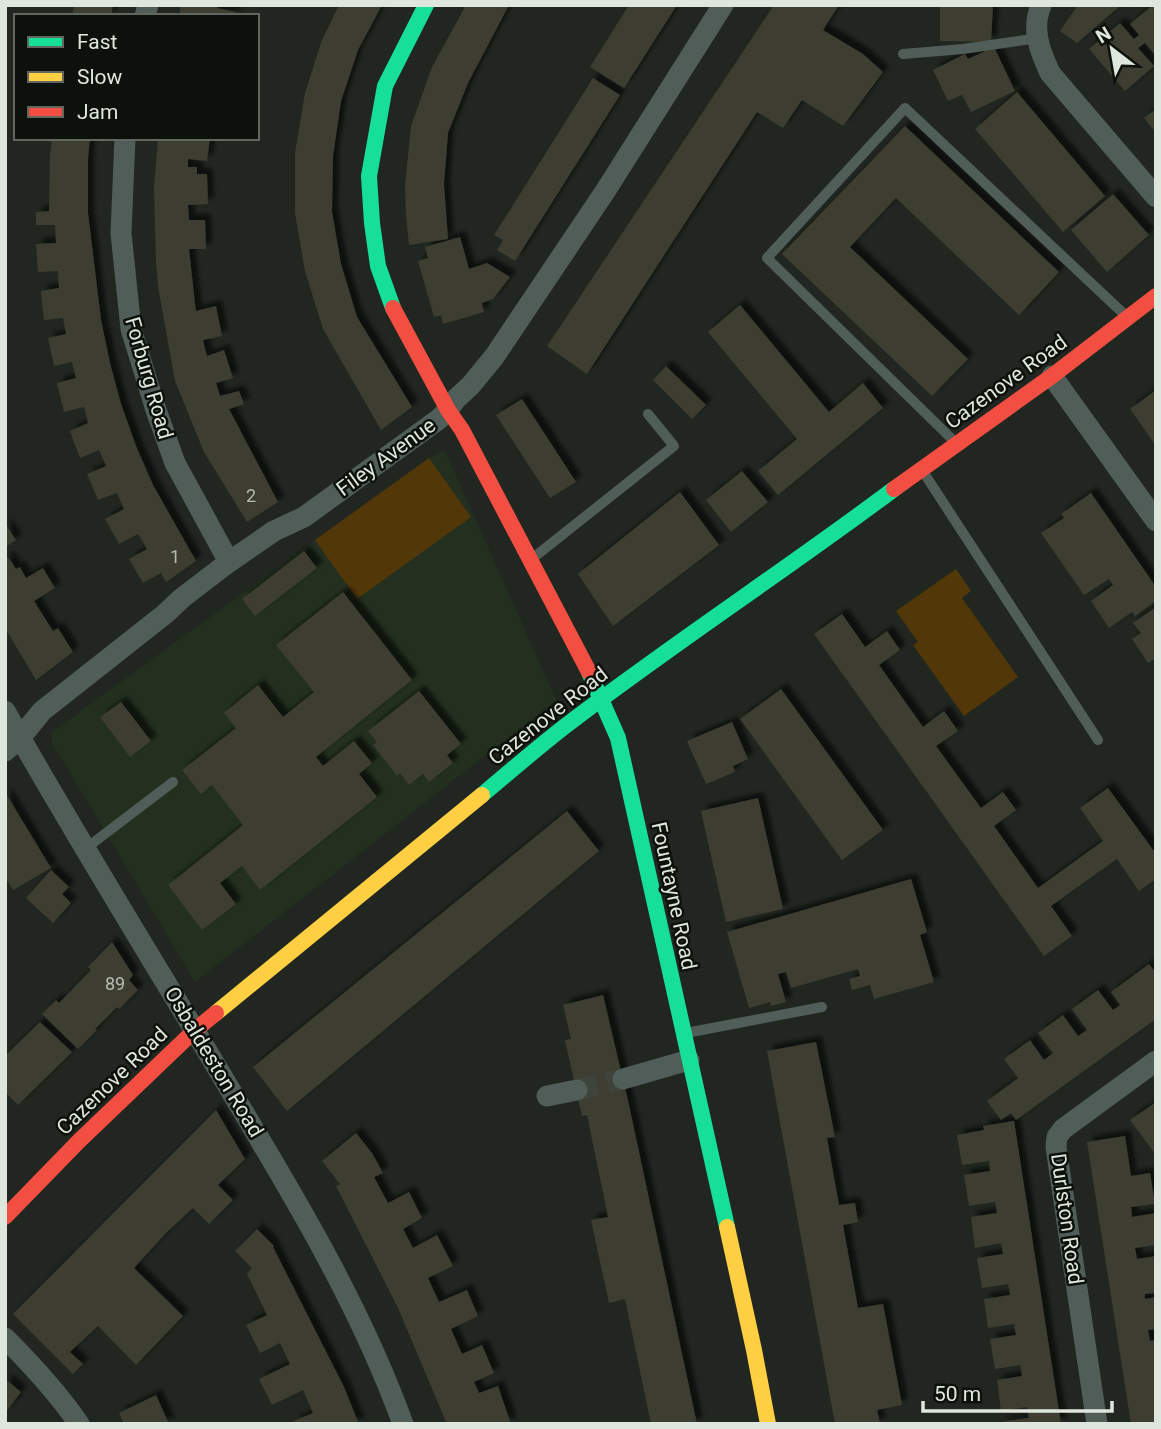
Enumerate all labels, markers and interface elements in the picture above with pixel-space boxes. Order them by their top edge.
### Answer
legend [14,14,259,140]
north arrow [1077,14,1147,84]
text: N [1092,22,1115,48]
text: Fast [77,30,118,54]
text: Slow [77,65,123,89]
text: Jam [77,100,118,124]
street label: Forburg Road [120,314,178,442]
street label: Cazenove Road [941,330,1071,434]
street label: Filey Avenue [332,413,440,501]
house number: 2 [246,485,256,506]
house number: 1 [170,546,180,567]
street label: Cazenove Road [484,662,612,770]
street label: Fountayne Road [647,820,701,972]
house number: 89 [105,973,125,994]
street label: Osbaldeston Road [160,983,268,1141]
street label: Cazenove Road [52,1022,172,1140]
street label: Durlston Road [1046,1152,1088,1286]
scale bar [923,1370,1112,1414]
text: 50 m [934,1382,981,1406]

